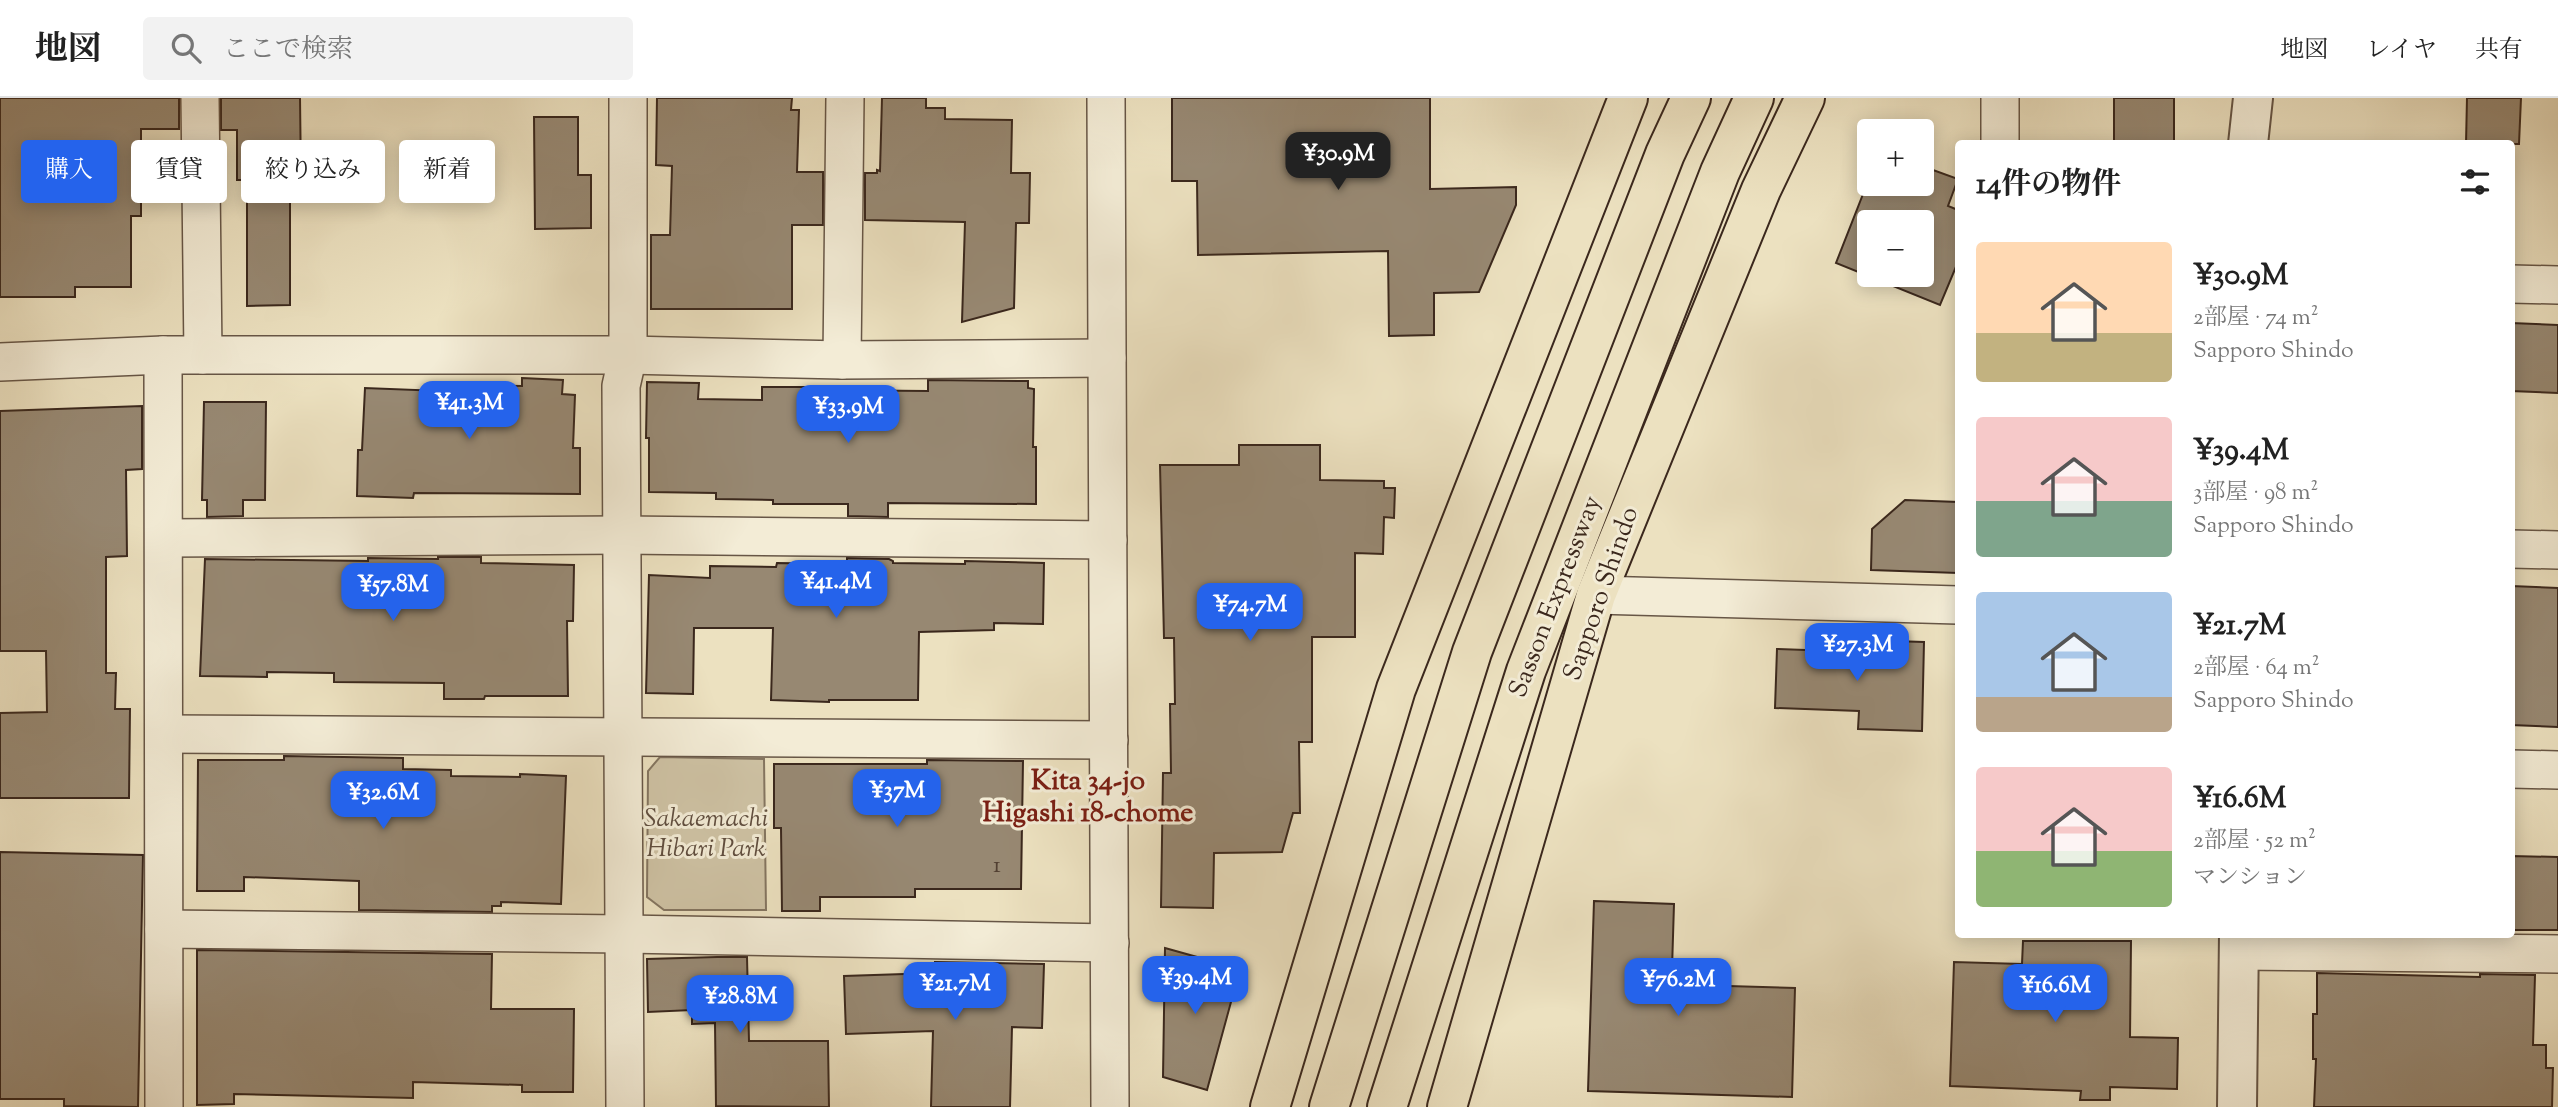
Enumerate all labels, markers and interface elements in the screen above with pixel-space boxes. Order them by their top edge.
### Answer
search box [143,17,633,80]
text: 地図 [35,27,101,75]
icon: search [167,29,205,67]
text: ここで検索 [223,32,353,69]
text: 地図 [2280,34,2328,68]
text: レイヤ [2366,34,2437,68]
text: 共有 [2475,34,2523,68]
map controls [1857,119,1934,287]
button: + [1857,119,1934,196]
pin: ¥30.9M [1281,132,1395,192]
text: ¥30.9M [1301,138,1375,171]
chip: 購入 [21,140,117,203]
chip: 賃貸 [131,140,227,203]
chip: 絞り込み [241,140,385,203]
chip: 新着 [399,140,495,203]
icon: filters [2456,163,2494,201]
text: 14件の物件 [1976,164,2121,207]
button: − [1857,210,1934,287]
text: ¥30.9M [2193,255,2288,298]
icon: home [2032,270,2116,354]
text: 2部屋 · 74 m² [2193,302,2319,335]
text: Sapporo Shindo [2193,335,2354,368]
pin: ¥41.3M [412,382,526,441]
pin: ¥33.9M [791,386,905,445]
text: ¥41.3M [434,387,504,420]
text: ¥33.9M [812,391,884,424]
text: ¥39.4M [2193,430,2289,473]
icon: home [2032,445,2116,529]
text: 3部屋 · 98 m² [2193,477,2318,510]
street label: Sasson Expressway [1500,491,1612,703]
street label: Sapporo Shindo [1555,502,1649,686]
text: Sapporo Shindo [2193,510,2354,543]
pin: ¥41.4M [779,560,893,620]
pin: ¥57.8M [336,564,450,623]
text: ¥41.4M [800,566,872,599]
text: ¥57.8M [357,569,429,602]
pin: ¥74.7M [1193,584,1307,643]
text: ¥74.7M [1213,589,1287,622]
text: ¥21.7M [2193,605,2286,648]
icon: home [2032,620,2116,704]
pin: ¥27.3M [1800,624,1914,683]
text: ¥27.3M [1821,629,1893,662]
text: 2部屋 · 64 m² [2193,652,2320,685]
text: Sapporo Shindo [2193,685,2354,718]
district label: Kita 34-jo Higashi 18-chome [983,762,1193,834]
pin: ¥37M [856,770,938,829]
pin: ¥32.6M [326,772,440,831]
text: ¥37M [869,775,925,808]
text: ¥32.6M [347,777,419,810]
text: ¥16.6M [2193,778,2286,821]
icon: home [2032,795,2116,879]
park label: Sakaemachi Hibari Park [644,801,768,868]
text: 2部屋 · 52 m² [2193,825,2316,858]
house number: 1 [993,850,1001,883]
text: マンション [2193,862,2307,895]
pin: ¥39.4M [1138,956,1252,1016]
pin: ¥76.2M [1621,958,1735,1018]
pin: ¥21.7M [898,962,1012,1022]
text: ¥39.4M [1158,962,1232,995]
text: ¥76.2M [1640,964,1716,997]
pin: ¥16.6M [1998,964,2112,1024]
text: ¥21.7M [919,968,991,1001]
text: ¥16.6M [2019,970,2091,1003]
pin: ¥28.8M [683,976,797,1035]
text: ¥28.8M [703,981,777,1014]

